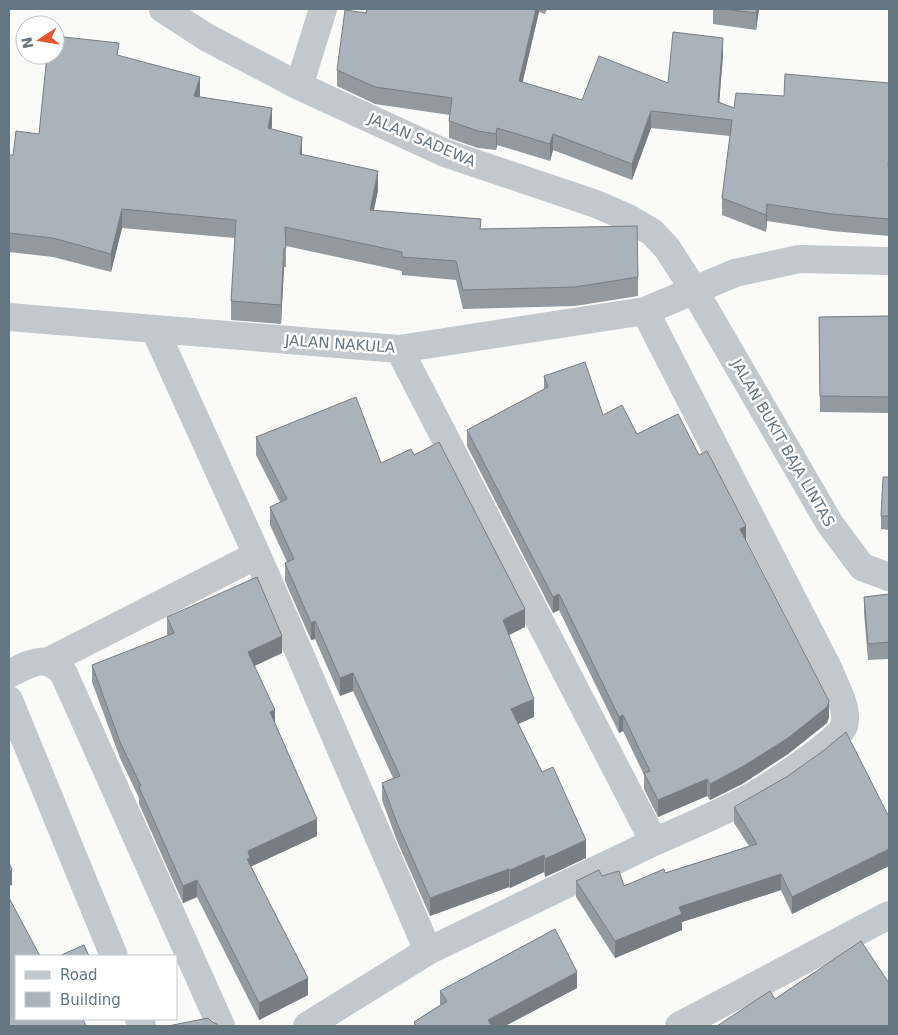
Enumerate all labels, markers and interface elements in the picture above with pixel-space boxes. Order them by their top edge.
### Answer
north arrow [15,15,65,65]
text: N [18,35,36,50]
street label: JALAN SADEWA [365,109,479,171]
street label: JALAN NAKULA [283,331,396,357]
street label: JALAN BUKIT BAJA LINTAS [727,355,838,530]
legend [15,955,178,1020]
text: Road [60,966,98,984]
text: Building [60,991,121,1009]

